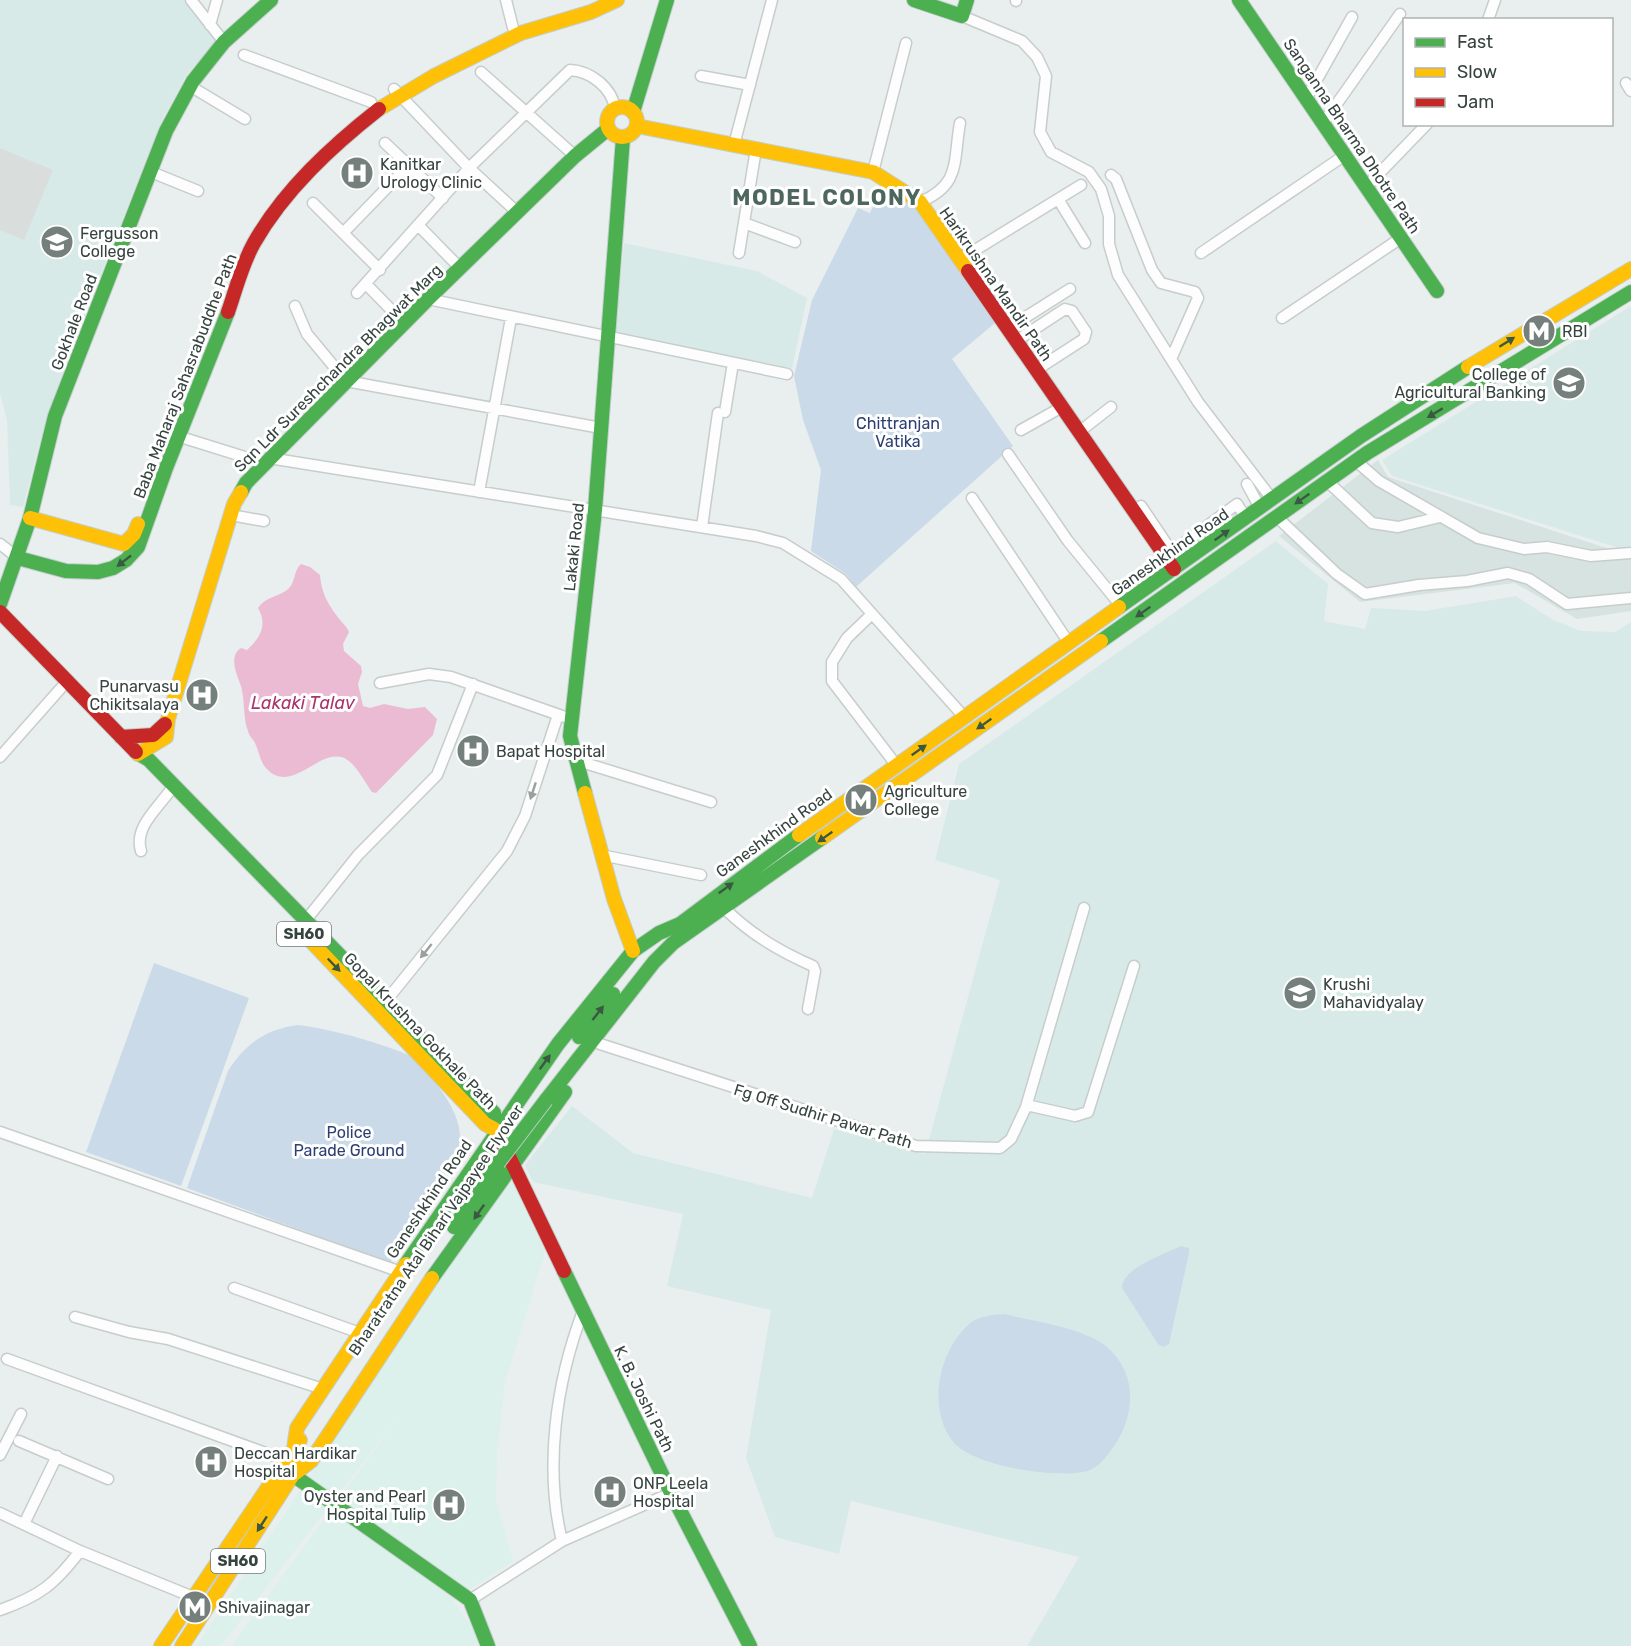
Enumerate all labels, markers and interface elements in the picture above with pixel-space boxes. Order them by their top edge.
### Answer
legend [1403,18,1613,126]
text: Fast [1457,31,1493,53]
street label: Sanganna Bharma Dhotre Path [1279,35,1425,237]
text: Slow [1457,61,1497,83]
text: Jam [1457,91,1494,113]
hospital icon: Kanitkar Urology Clinic [339,155,375,191]
place label: Kanitkar Urology Clinic [380,155,482,192]
district label: MODEL COLONY [732,184,922,211]
street label: Harikrushna Mandir Path [936,203,1056,365]
school or university icon: Fergusson College [39,224,75,260]
place label: Fergusson College [80,224,158,261]
street label: Baba Maharaj Sahasrabuddhe Path [129,251,241,501]
street label: Sqn Ldr Sureshchandra Bhagwat Marg [230,260,446,476]
street label: Gokhale Road [47,271,101,373]
metro station icon: RBI [1521,313,1557,349]
place label: RBI [1562,322,1588,341]
one-way arrow [1499,337,1516,348]
place label: College of Agricultural Banking [1394,365,1547,402]
school or university icon: College of Agricultural Banking [1551,365,1587,401]
one-way arrow [1427,408,1443,419]
park label: Chittranjan Vatika [856,414,940,451]
one-way arrow [1295,493,1311,505]
street label: Lakaki Road [560,502,588,592]
street label: Ganeshkhind Road [1108,504,1232,600]
one-way arrow [1213,529,1229,541]
one-way arrow [116,555,132,568]
one-way arrow [1136,606,1152,618]
place label: Punarvasu Chikitsalaya [89,677,179,714]
hospital icon: Punarvasu Chikitsalaya [184,677,220,713]
water label: Lakaki Talav [251,692,356,714]
one-way arrow [977,718,992,730]
hospital icon: Bapat Hospital [455,733,491,769]
place label: Bapat Hospital [496,742,605,761]
one-way arrow [910,744,926,756]
one-way arrow [528,782,537,800]
metro station icon: Agriculture College [843,782,879,818]
place label: Agriculture College [884,782,967,819]
street label: Ganeshkhind Road [712,784,836,882]
one-way arrow [818,831,834,843]
one-way arrow [717,882,733,894]
road number: SH60 [277,922,331,946]
one-way arrow [421,944,433,959]
street label: Gopal Krushna Gokhale Path [340,949,500,1113]
one-way arrow [327,958,341,973]
school or university icon: Krushi Mahavidyalay [1282,975,1318,1011]
place label: Krushi Mahavidyalay [1323,975,1424,1012]
one-way arrow [591,1005,604,1021]
one-way arrow [539,1054,551,1070]
street label: Fg Off Sudhir Pawar Path [732,1080,914,1152]
street label: Bharatratna Atal Bihari Vajpayee Flyover [345,1101,527,1359]
park label: Police Parade Ground [294,1123,404,1160]
street label: Ganeshkhind Road [382,1136,476,1262]
one-way arrow [473,1203,485,1219]
street label: K. B. Joshi Path [610,1343,678,1455]
hospital icon: Deccan Hardikar Hospital [193,1444,229,1480]
place label: Deccan Hardikar Hospital [234,1444,357,1481]
hospital icon: ONP Leela Hospital [592,1474,628,1510]
place label: ONP Leela Hospital [633,1474,708,1511]
place label: Oyster and Pearl Hospital Tulip [304,1487,426,1524]
hospital icon: Oyster and Pearl Hospital Tulip [431,1487,467,1523]
one-way arrow [256,1516,267,1532]
road number: SH60 [211,1549,265,1573]
metro station icon: Shivajinagar [177,1589,213,1625]
place label: Shivajinagar [218,1598,310,1617]

